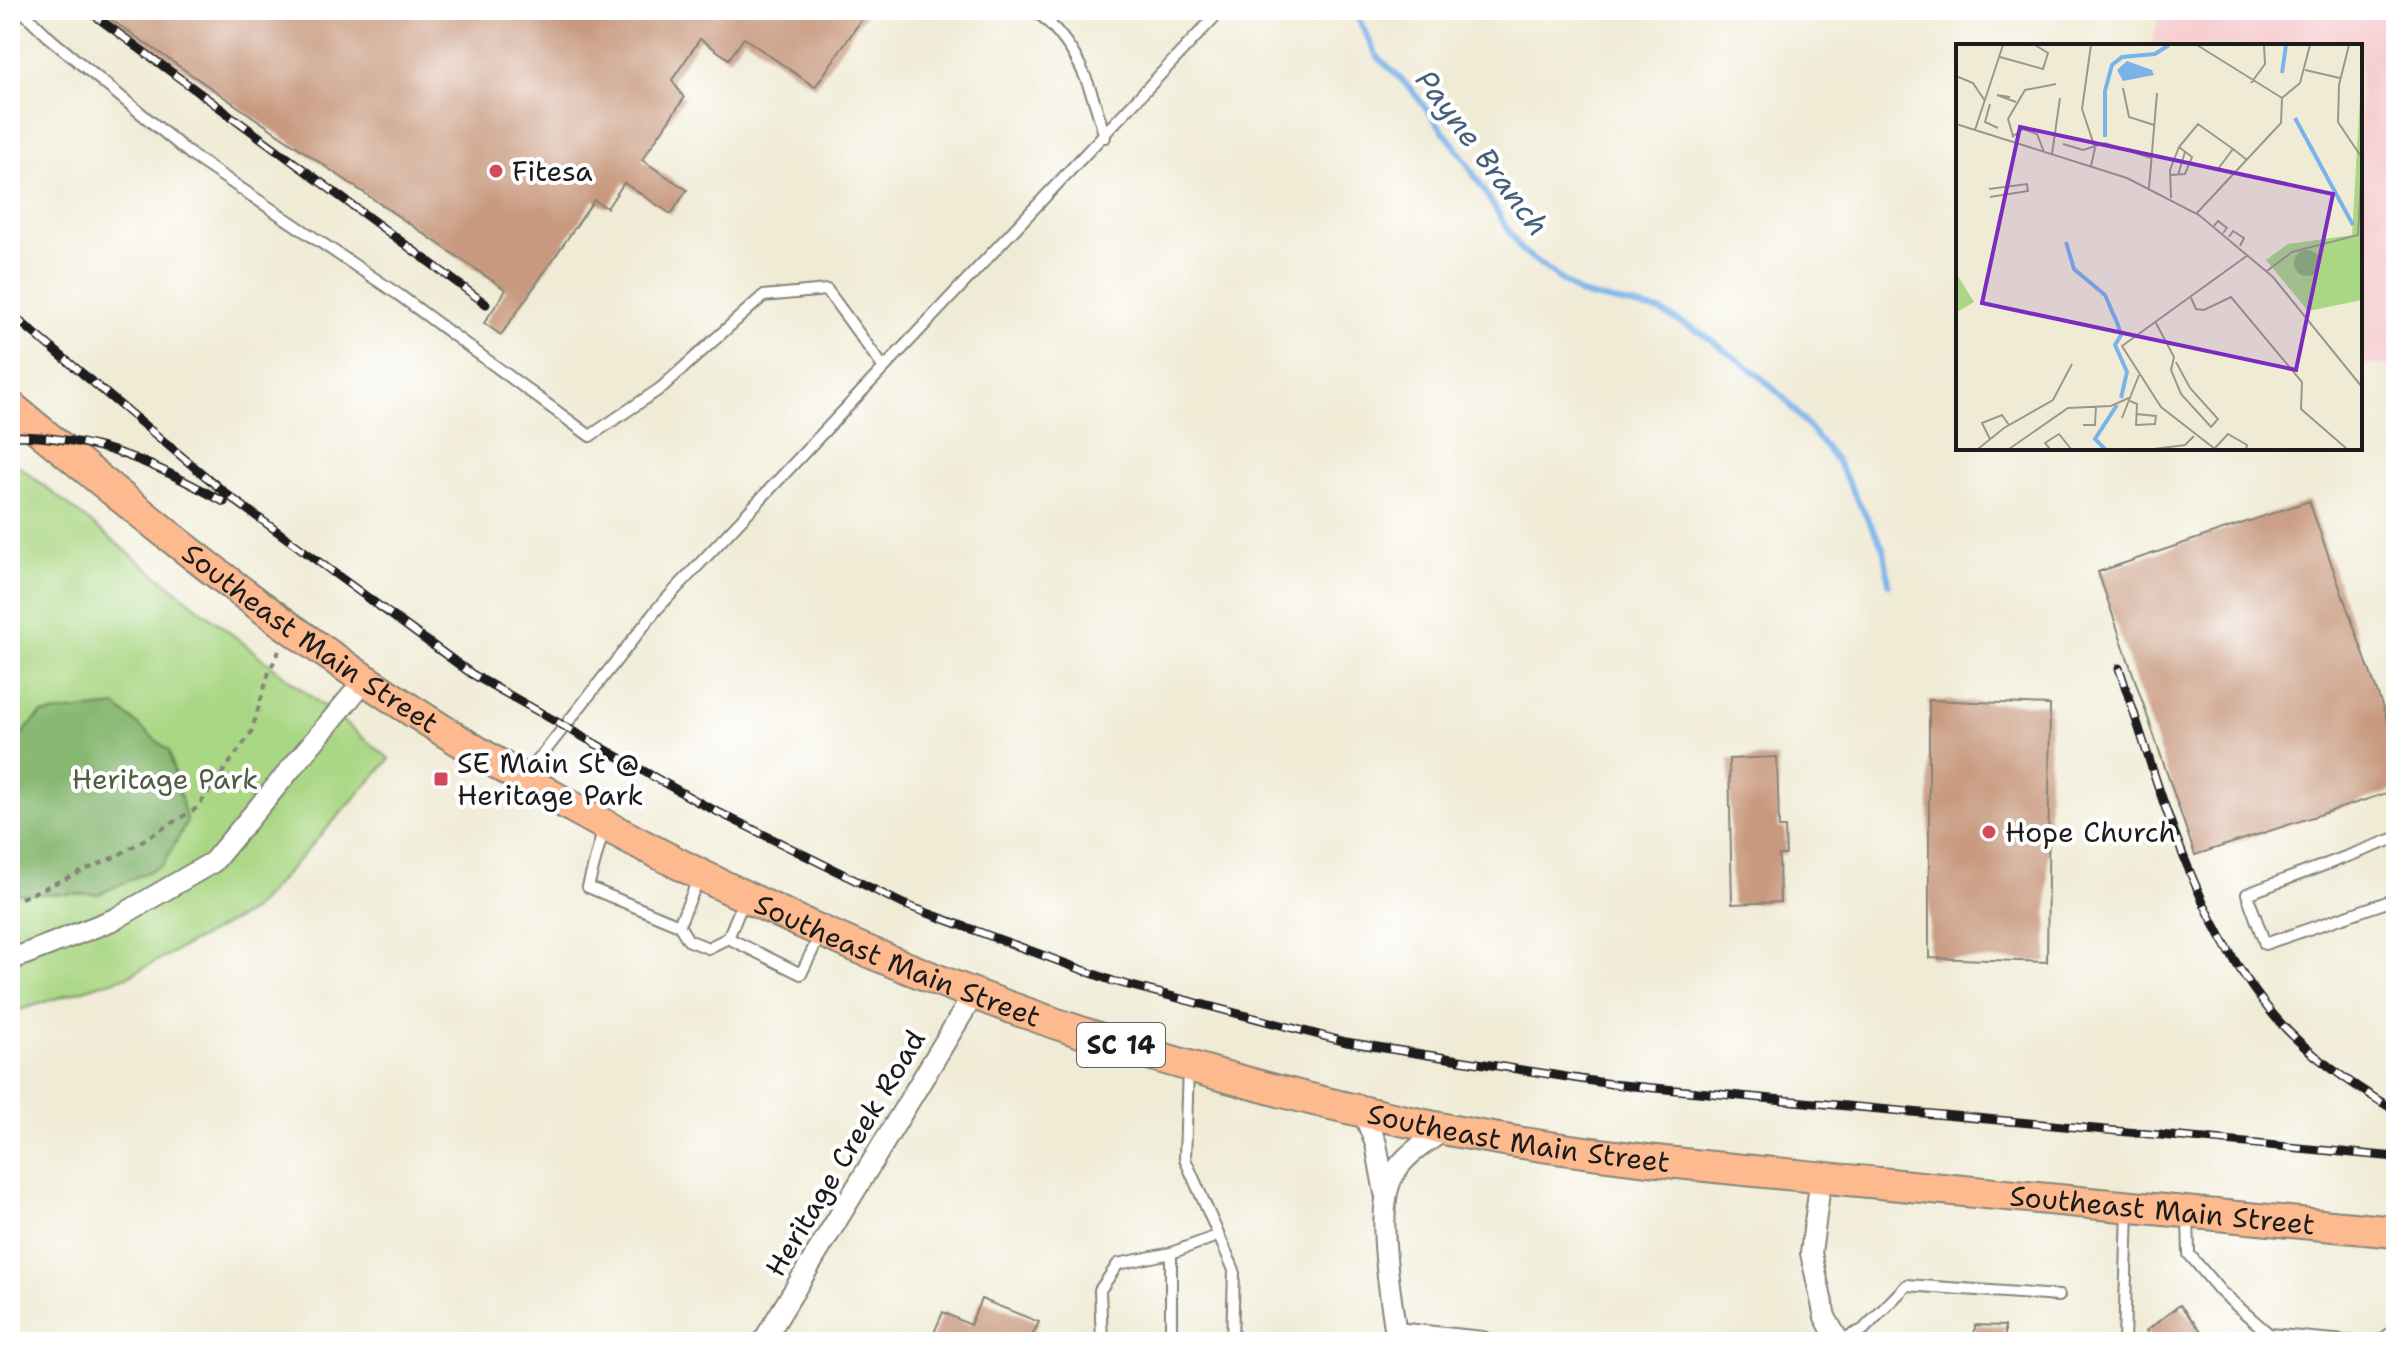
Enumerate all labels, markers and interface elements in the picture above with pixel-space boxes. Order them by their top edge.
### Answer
inset map [1956,44,2362,450]
water label: Payne Branch [1406,61,1559,244]
place label: Fitesa [512,152,593,190]
marker: Fitesa [487,162,505,180]
street label: Southeast Main Street [174,534,446,742]
place label: SE Main St @ Heritage Park [457,744,644,814]
park label: Heritage Park [72,760,258,798]
marker: SE Main St @ Heritage Park [432,770,450,788]
place label: Hope Church [2005,813,2176,851]
marker: Hope Church [1980,823,1998,841]
street label: Southeast Main Street [748,885,1046,1036]
street label: Heritage Creek Road [756,1023,934,1283]
road number: SC 14 [1077,1023,1165,1067]
street label: Southeast Main Street [1364,1094,1672,1181]
street label: Southeast Main Street [2008,1176,2317,1243]

